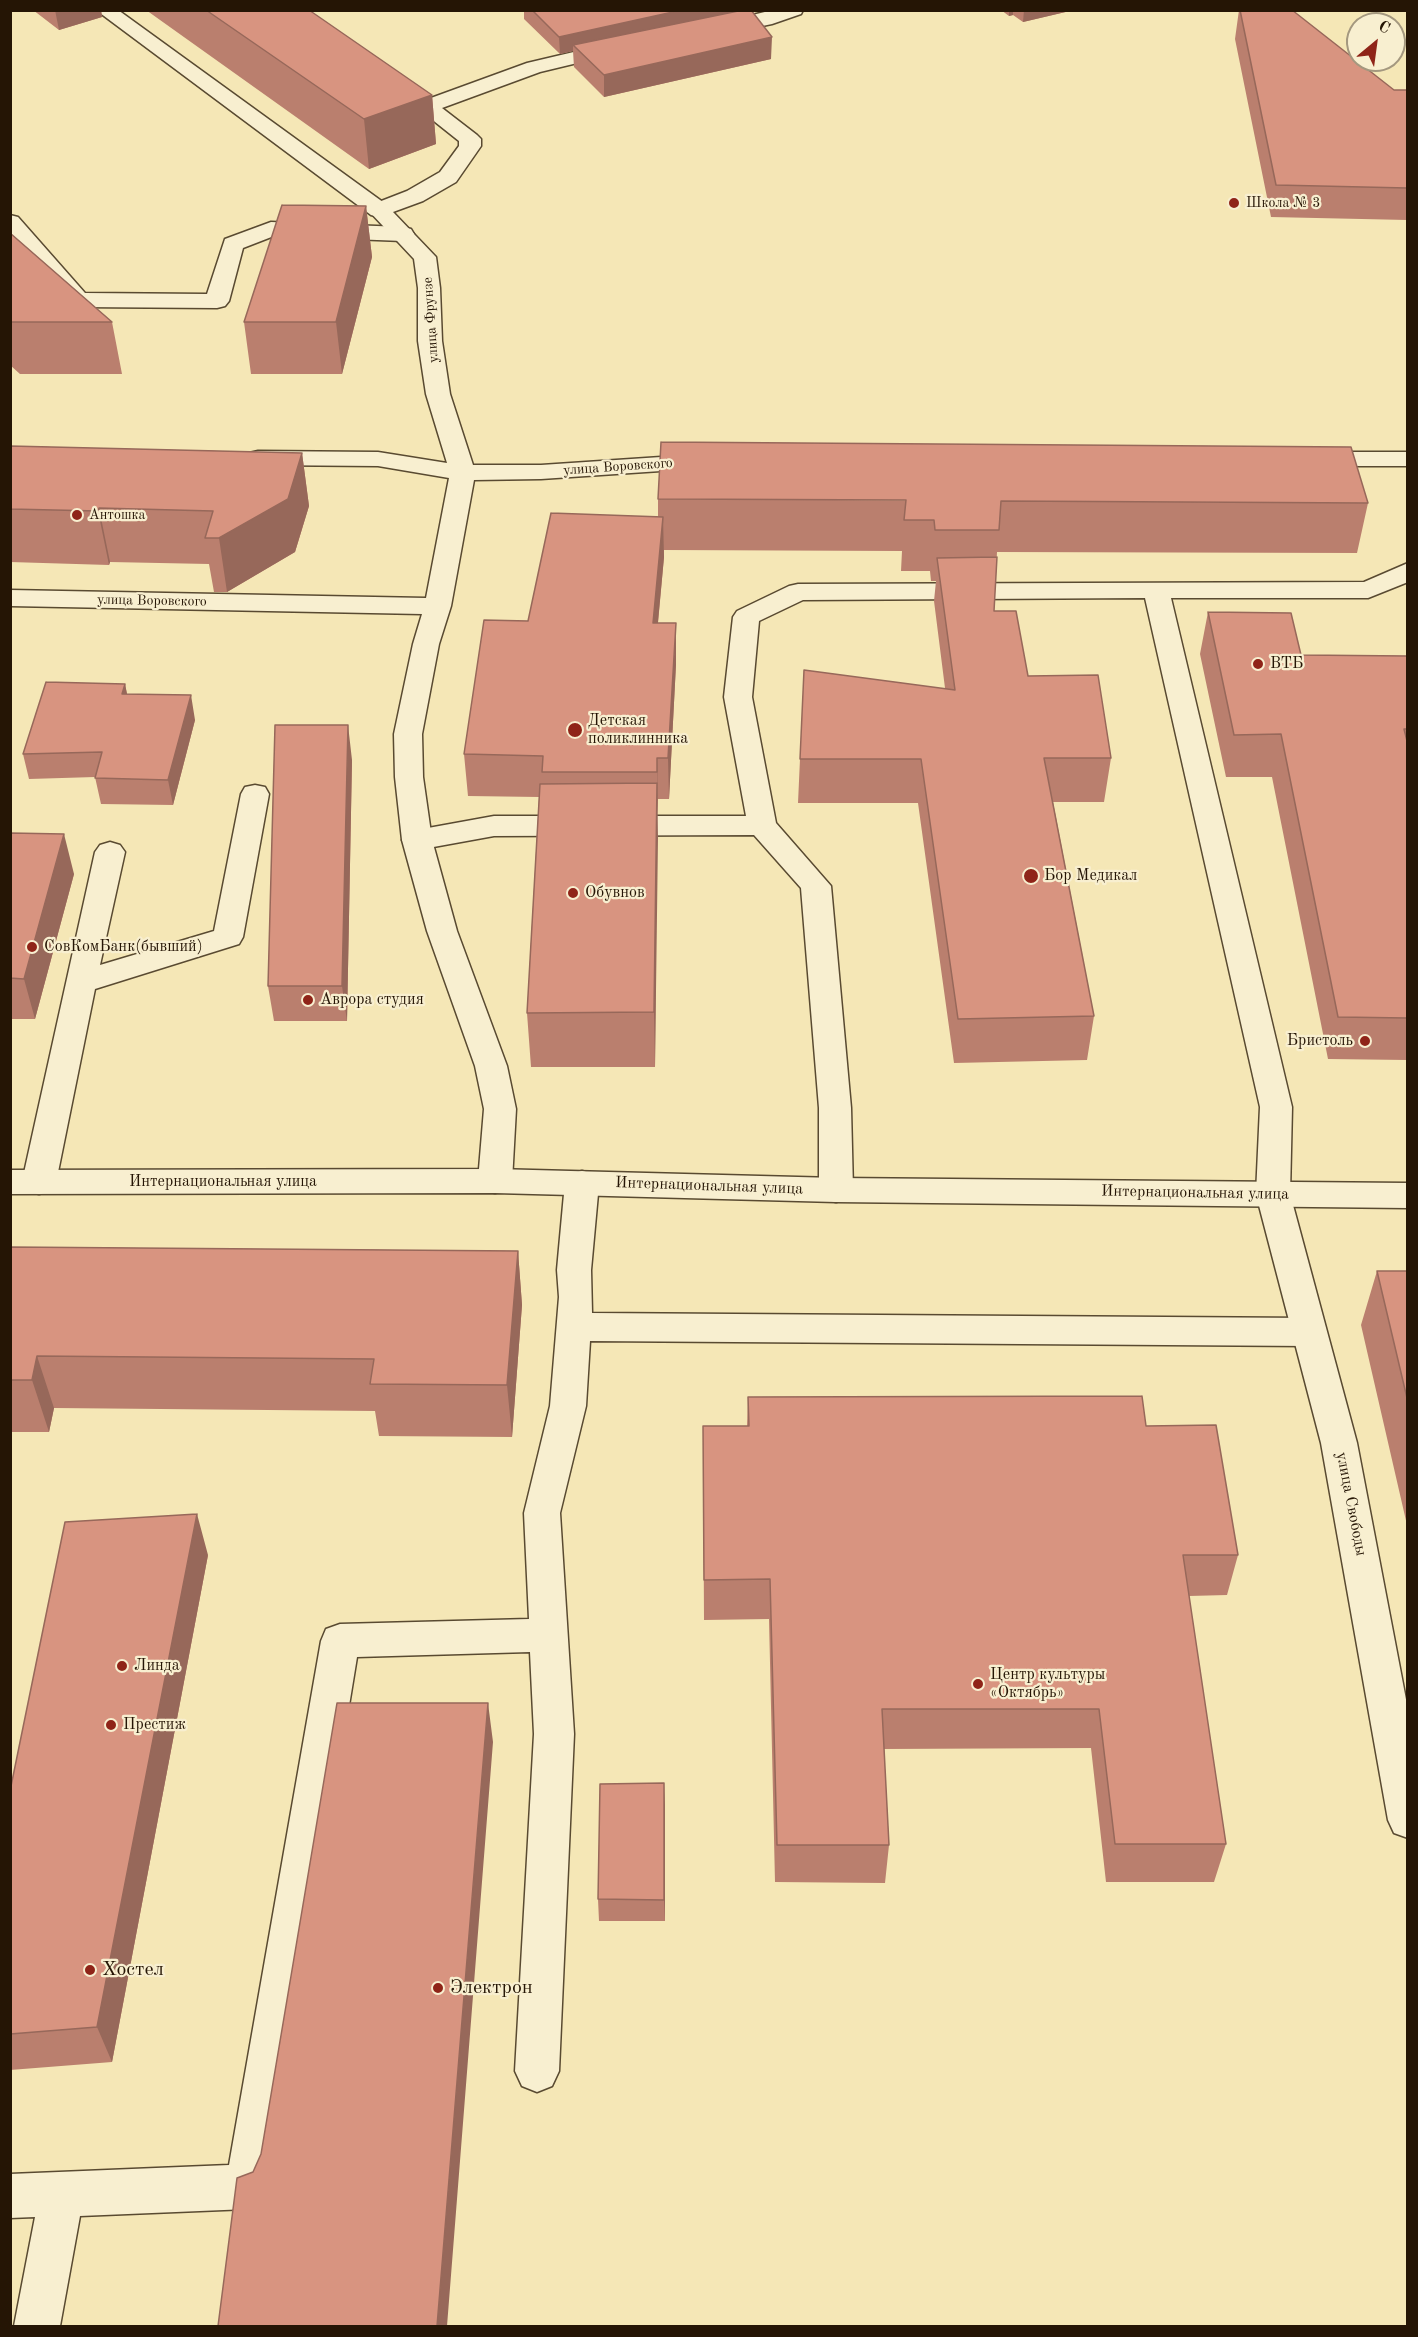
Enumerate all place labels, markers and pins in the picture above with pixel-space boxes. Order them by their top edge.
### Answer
place label: Школа № 3 [1246,195,1320,211]
marker: Школа № 3 [1227,196,1241,210]
place label: Антошка [89,507,146,523]
marker: Антошка [70,508,84,522]
place label: ВТБ [1270,654,1303,674]
marker: ВТБ [1251,657,1265,671]
place label: Детская поликлинника [588,711,688,749]
marker: Детская поликлинника [566,721,584,739]
place label: Бор Медикал [1044,866,1137,886]
marker: Бор Медикал [1022,867,1040,885]
place label: Обувнов [585,883,645,903]
marker: Обувнов [566,886,580,900]
place label: СовКомБанк(бывший) [44,937,203,957]
marker: СовКомБанк(бывший) [25,940,39,954]
place label: Аврора студия [320,990,424,1010]
marker: Аврора студия [301,993,315,1007]
place label: Бристоль [1287,1031,1353,1051]
marker: Бристоль [1358,1034,1372,1048]
place label: Линда [134,1656,180,1676]
marker: Линда [115,1659,129,1673]
place label: Центр культуры «Октябрь» [990,1665,1105,1703]
marker: Центр культуры «Октябрь» [971,1677,985,1691]
place label: Престиж [123,1715,186,1735]
marker: Престиж [104,1718,118,1732]
place label: Хостел [102,1958,164,1982]
marker: Хостел [83,1963,97,1977]
place label: Электрон [450,1976,533,2000]
marker: Электрон [431,1981,445,1995]

